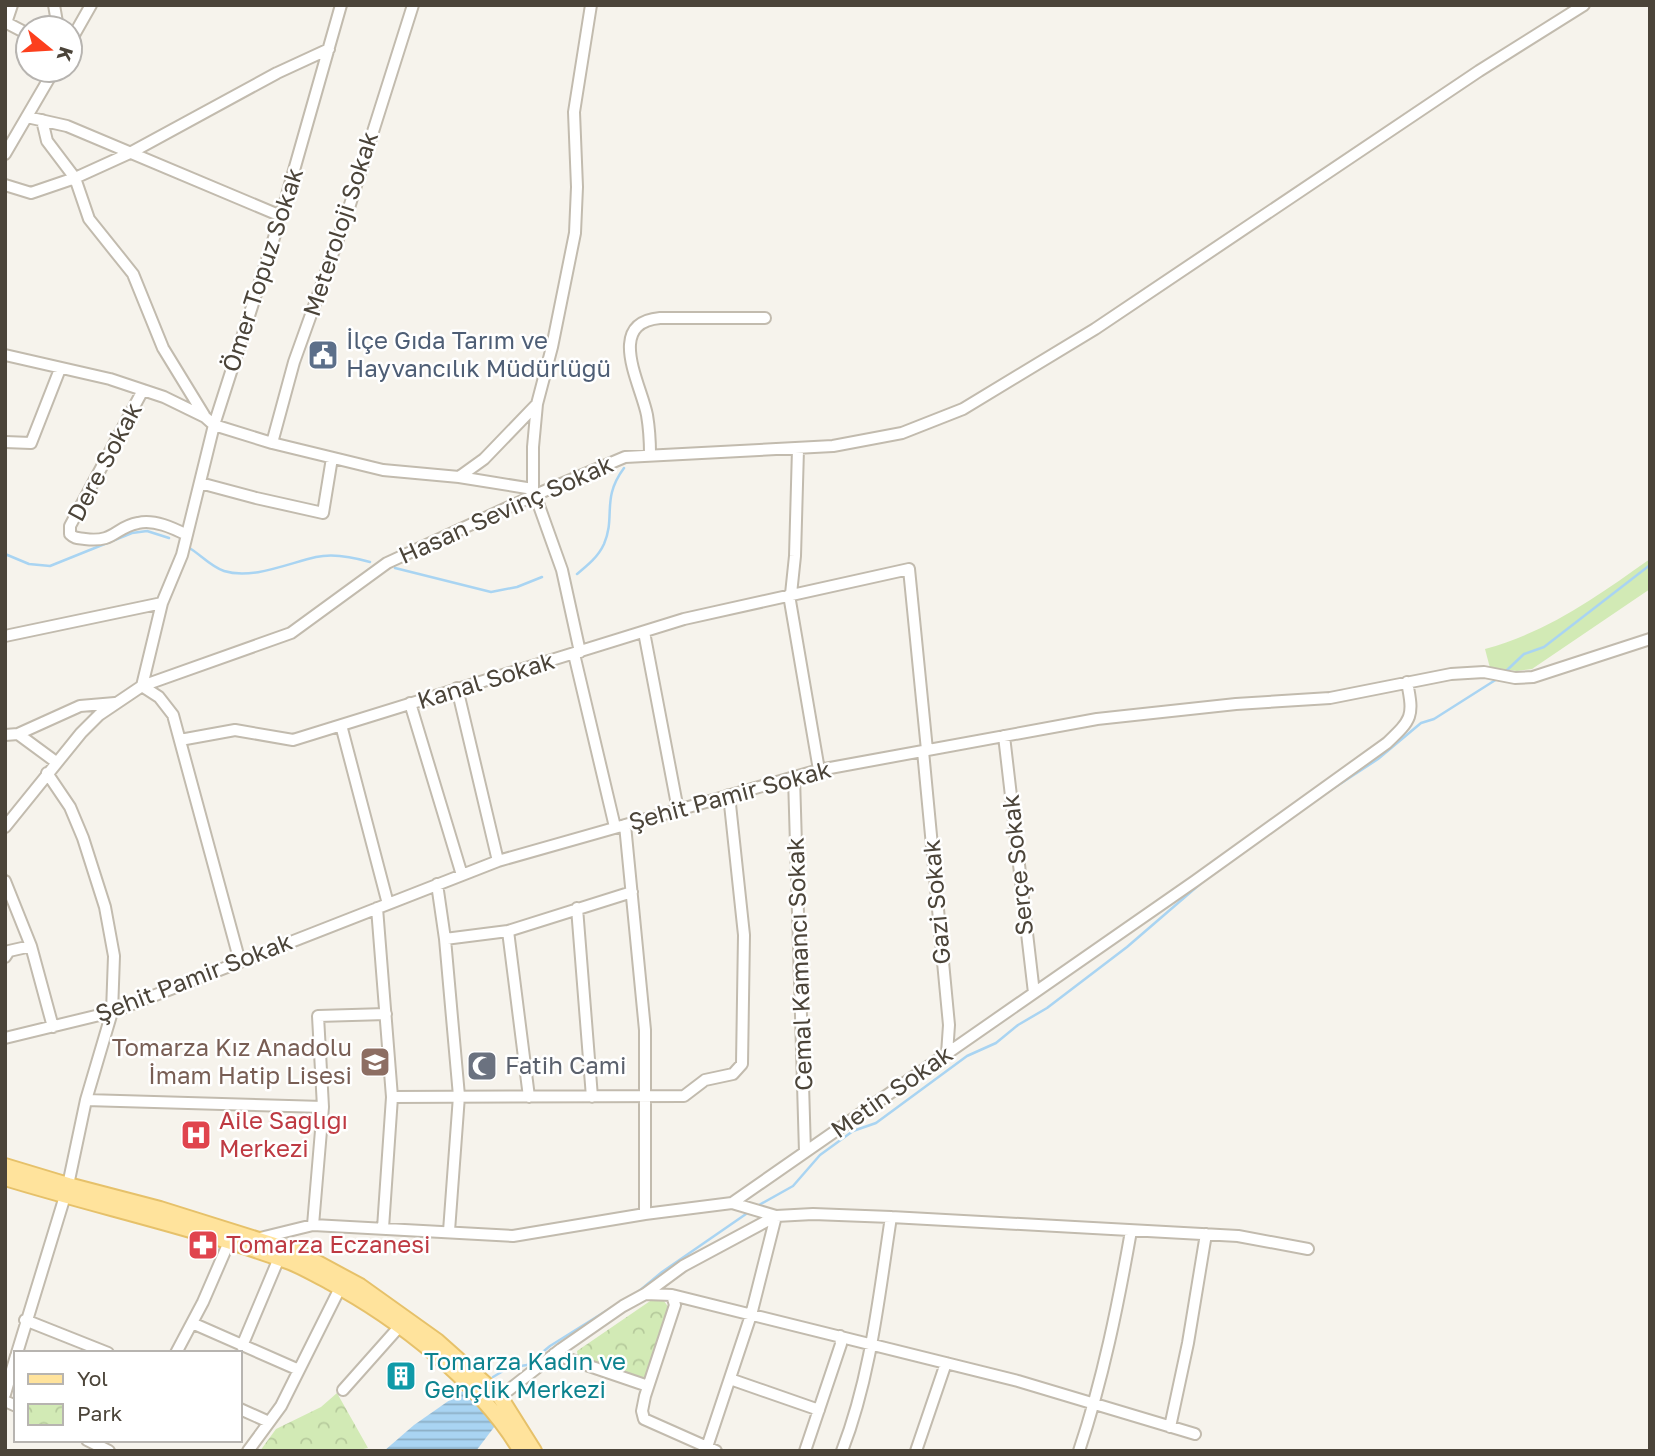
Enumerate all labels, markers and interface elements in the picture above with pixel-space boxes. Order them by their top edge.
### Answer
north arrow [14,14,84,84]
text: K [53,44,79,65]
street label: Meteroloji Sokak [296,128,383,320]
street label: Ömer Topuz Sokak [215,164,308,375]
place label: İlçe Gıda Tarım ve Hayvancılık Müdürlüğü [346,325,611,382]
public building icon: İlçe Gıda Tarım ve Hayvancılık Müdürlüğü [306,338,340,372]
street label: Dere Sokak [60,397,147,525]
street label: Hasan Sevinç Sokak [394,448,617,569]
street label: Kanal Sokak [413,645,558,714]
street label: Şehit Pamir Sokak [625,754,834,836]
street label: Serçe Sokak [995,793,1038,937]
street label: Cemal Kamancı Sokak [780,837,817,1091]
street label: Gazi Sokak [916,838,955,966]
street label: Şehit Pamir Sokak [91,926,296,1027]
place label: Tomarza Kız Anadolu İmam Hatip Lisesi [112,1032,352,1089]
street label: Metin Sokak [825,1038,957,1143]
school or university icon: Tomarza Kız Anadolu İmam Hatip Lisesi [358,1045,392,1079]
mosque icon: Fatih Cami [465,1049,499,1083]
place label: Fatih Cami [505,1050,626,1079]
place label: Aile Sağlığı Merkezi [219,1105,348,1162]
hospital icon: Aile Sağlığı Merkezi [179,1118,213,1152]
pharmacy icon: Tomarza Eczanesi [186,1228,220,1262]
place label: Tomarza Eczanesi [226,1229,430,1258]
place label: Tomarza Kadın ve Gençlik Merkezi [424,1346,626,1403]
legend [14,1351,242,1442]
building icon: Tomarza Kadın ve Gençlik Merkezi [384,1359,418,1393]
text: Yol [77,1365,108,1391]
text: Park [77,1400,123,1426]

